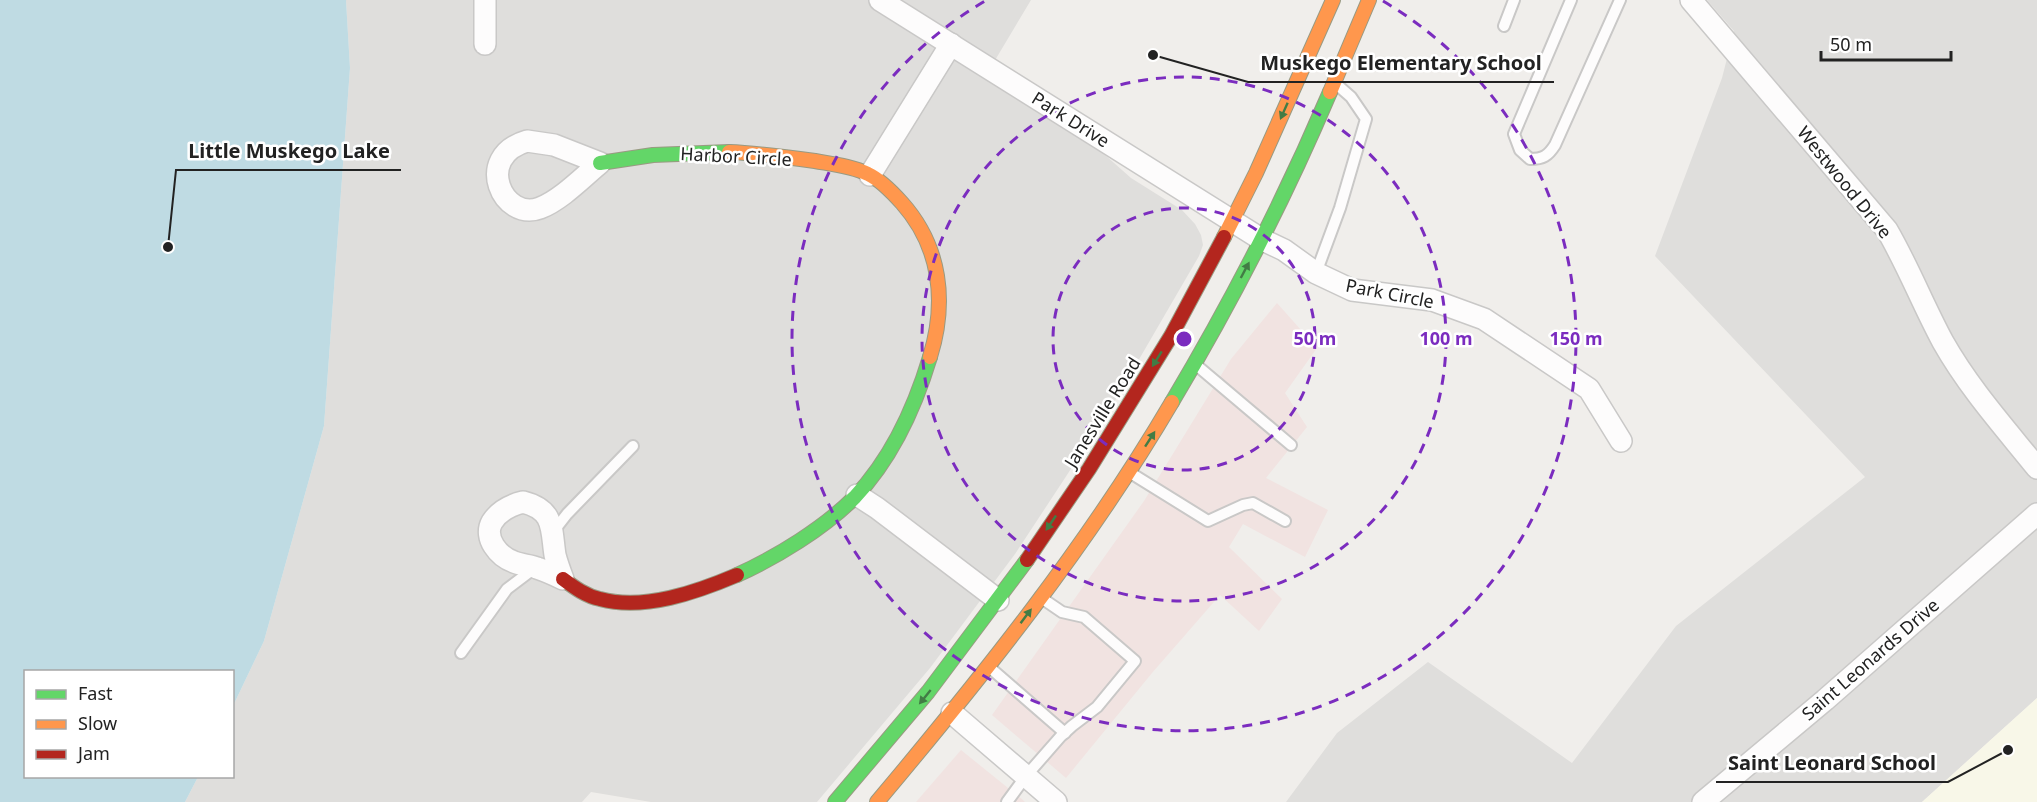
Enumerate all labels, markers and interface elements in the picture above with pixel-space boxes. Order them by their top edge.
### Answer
scale bar [1821,24,1952,62]
text: 50 m [1830,32,1872,56]
callout: Muskego Elementary School [1248,44,1554,82]
text: Muskego Elementary School [1260,49,1542,76]
street label: Park Drive [1028,86,1114,152]
one-way arrow [1279,102,1288,120]
street label: Westwood Drive [1792,121,1898,243]
callout: Little Muskego Lake [176,132,401,170]
text: Little Muskego Lake [188,137,390,164]
street label: Harbor Circle [680,141,792,171]
one-way arrow [1240,261,1250,278]
street label: Park Circle [1344,273,1436,313]
text: 50 m [1294,326,1336,350]
text: 100 m [1419,326,1473,350]
text: 150 m [1549,326,1603,350]
centre of rings [1174,329,1194,349]
one-way arrow [1151,351,1162,367]
street label: Janesville Road [1057,352,1146,474]
one-way arrow [1144,431,1155,448]
one-way arrow [1046,515,1057,532]
street label: Saint Leonards Drive [1796,593,1944,725]
one-way arrow [1019,609,1031,624]
legend [24,670,234,778]
text: Fast [78,681,113,705]
one-way arrow [918,689,931,705]
text: Slow [78,711,117,735]
text: Jam [76,741,110,765]
callout: Saint Leonard School [1716,744,1948,782]
text: Saint Leonard School [1728,749,1936,776]

